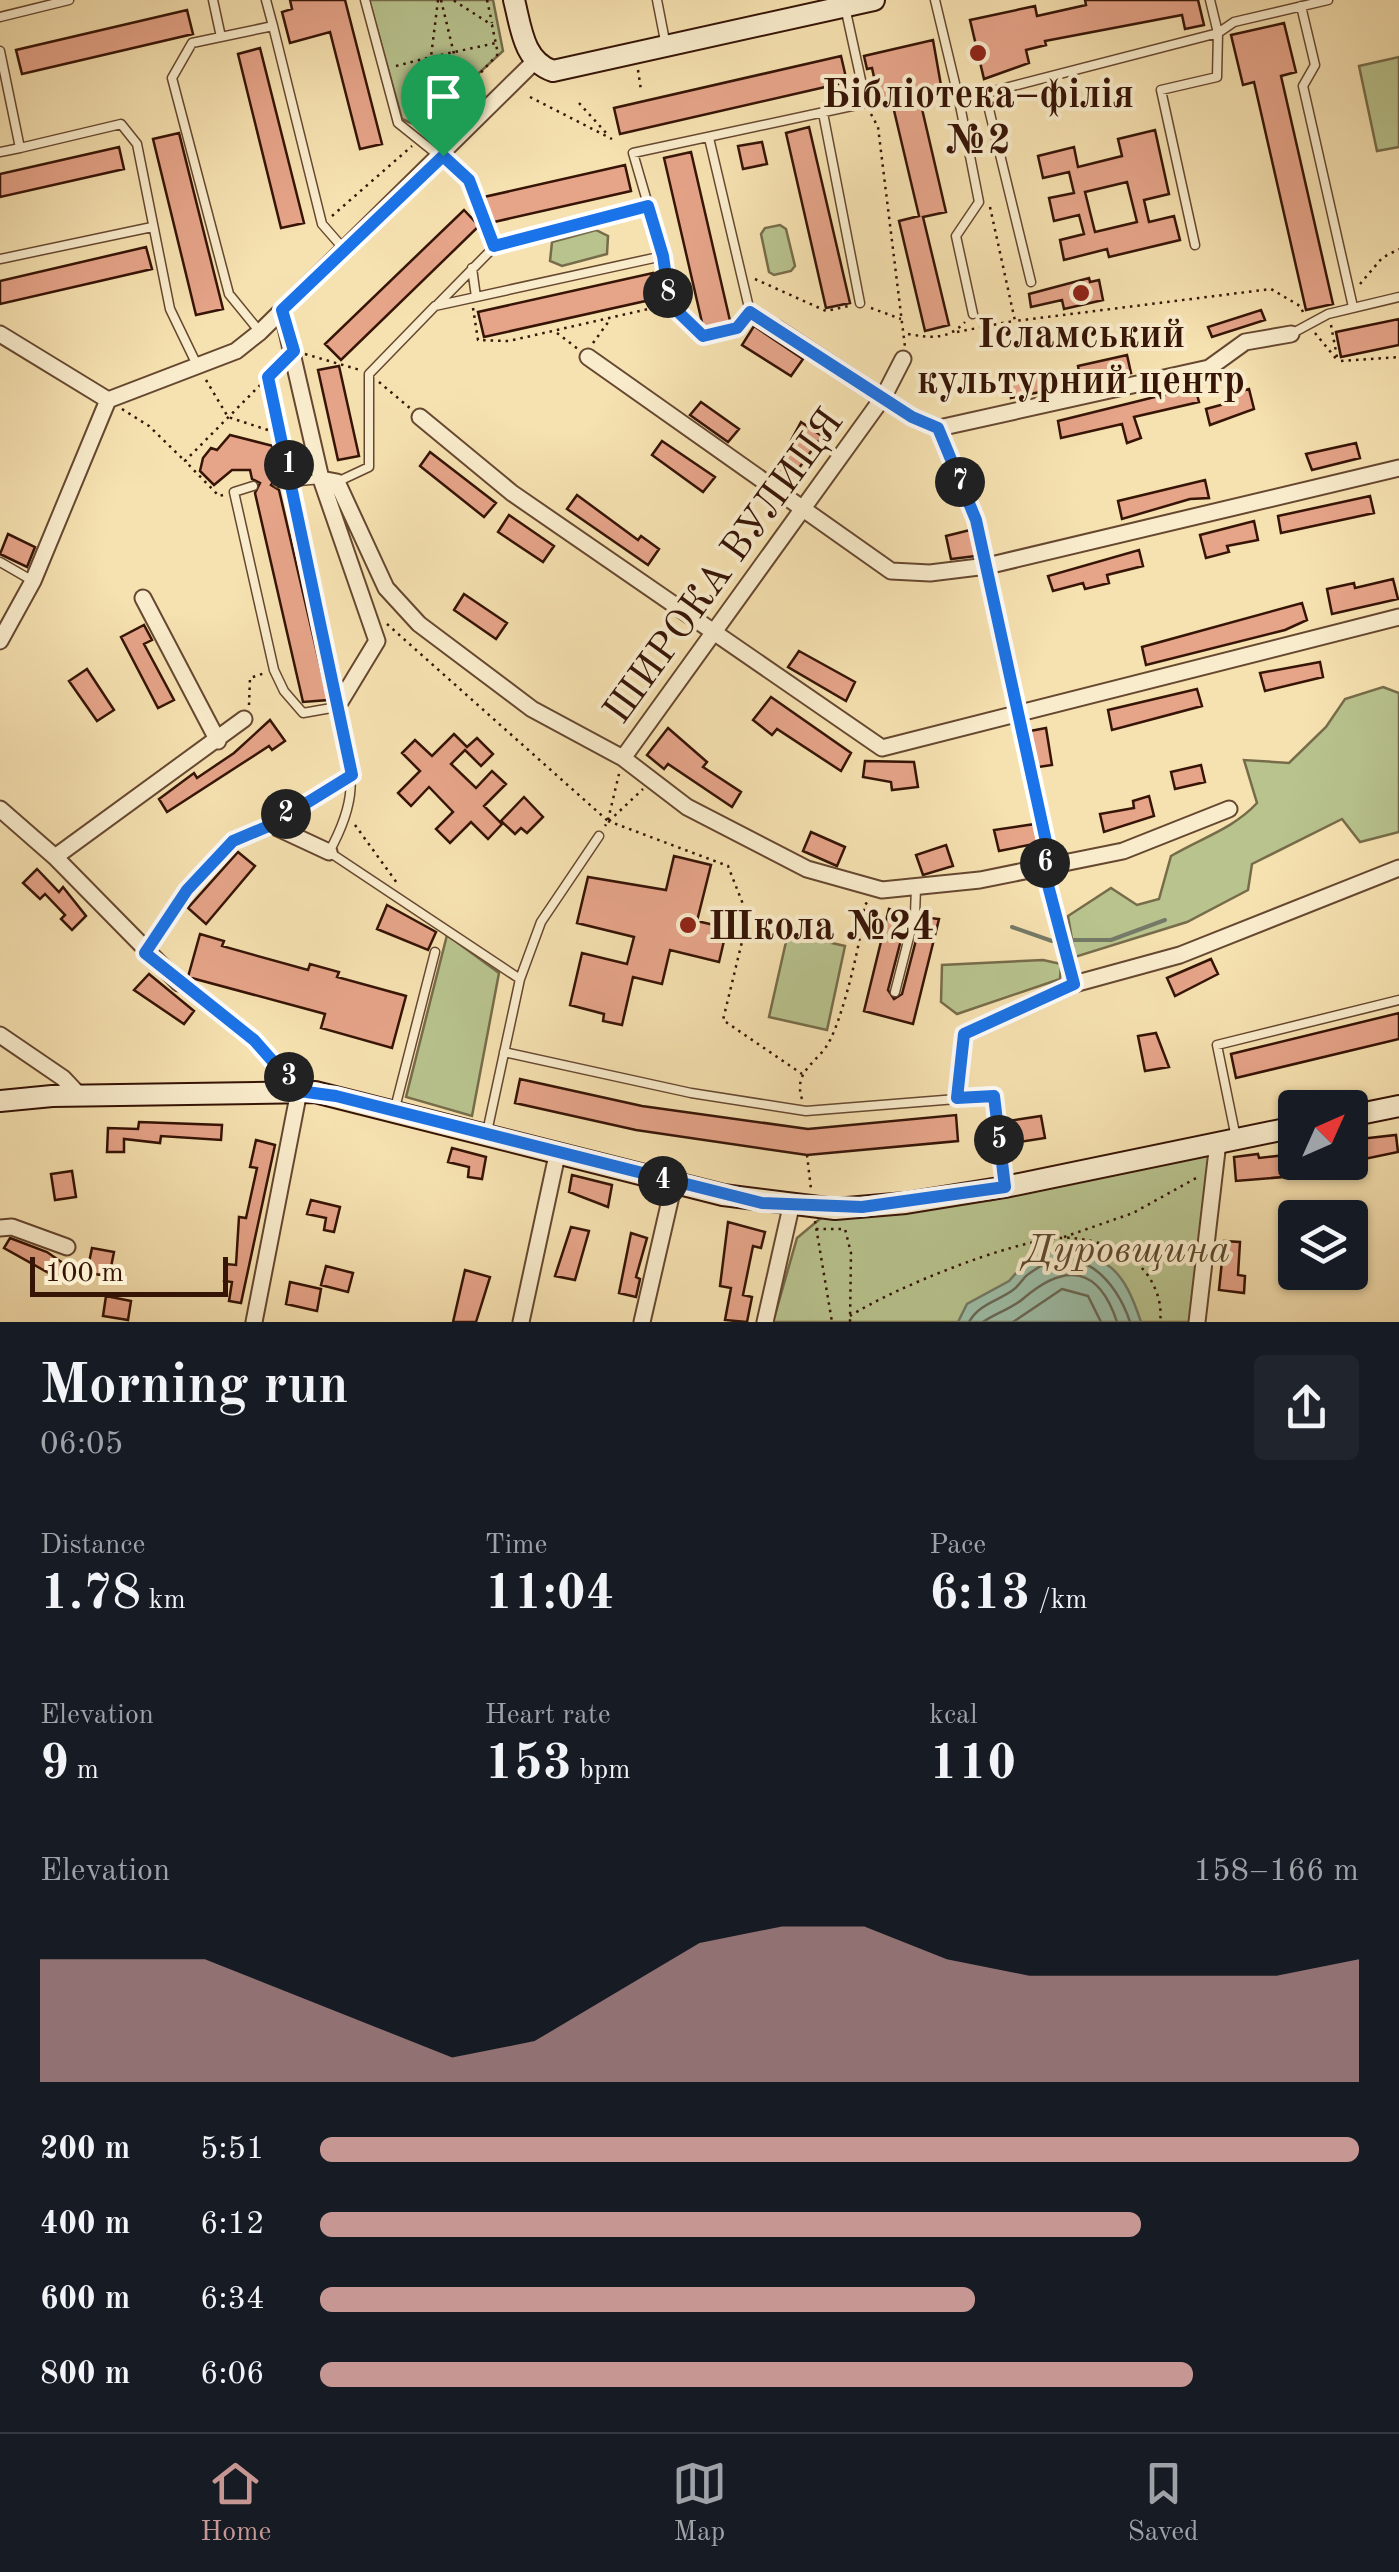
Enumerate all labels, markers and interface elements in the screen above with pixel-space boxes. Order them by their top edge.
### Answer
marker: Бібліотека–філія №2 [967,42,989,64]
pin [401,54,486,157]
icon: arrive [416,69,471,124]
place label: Бібліотека–філія №2 [822,77,1134,163]
pin: 8 [643,268,693,318]
text: 8 [660,279,676,307]
marker: Ісламський культурний центр [1070,282,1092,304]
place label: Ісламський культурний центр [917,317,1245,403]
street label: ШИРОКА ВУЛИЦЯ [598,403,852,732]
pin: 1 [264,440,314,490]
text: 1 [281,451,297,479]
pin: 7 [935,457,985,507]
text: 7 [952,468,968,496]
pin: 2 [261,789,311,839]
text: 2 [278,800,294,828]
pin: 6 [1020,838,1070,888]
text: 6 [1037,849,1053,877]
place label: Школа №24 [708,909,935,949]
marker: Школа №24 [677,914,699,936]
pin: 3 [264,1052,314,1102]
text: 3 [281,1063,297,1091]
north arrow [1278,1090,1368,1180]
map controls [1278,1090,1368,1290]
pin: 5 [974,1115,1024,1165]
text: 5 [991,1126,1007,1154]
pin: 4 [638,1156,688,1206]
text: 4 [655,1167,671,1195]
button: layers [1278,1200,1368,1290]
park label: Дуровщина [1019,1232,1230,1272]
scale bar [30,1252,228,1296]
text: 100 m [45,1260,124,1288]
button: share [1254,1355,1359,1460]
text: Morning run [40,1360,349,1415]
text: 06:05 [40,1429,123,1461]
text: Distance [40,1532,145,1560]
text: Time [485,1532,547,1560]
text: Pace [929,1532,986,1560]
text: 1.78 [40,1570,141,1620]
text: 11:04 [485,1570,615,1620]
text: 6:13 [929,1570,1030,1620]
text: km [141,1587,186,1615]
text: /km [1030,1587,1088,1615]
text: Elevation [40,1702,154,1730]
text: Heart rate [485,1702,611,1730]
text: kcal [929,1702,978,1730]
text: 9 [40,1740,69,1790]
text: 153 [485,1740,572,1790]
text: 110 [929,1740,1016,1790]
text: m [69,1757,99,1785]
text: bpm [572,1757,631,1785]
text: Elevation [40,1856,170,1888]
text: 158–166 m [1193,1856,1359,1888]
text: 200 m [40,2134,130,2166]
text: 5:51 [200,2134,265,2166]
text: 400 m [40,2209,130,2241]
text: 6:12 [200,2209,265,2241]
text: 600 m [40,2284,130,2316]
text: 6:34 [200,2284,265,2316]
text: 800 m [40,2359,130,2391]
text: 6:06 [200,2359,265,2391]
tab: Home [200,2456,271,2551]
tab: Map [672,2456,727,2551]
tab: Saved [1127,2456,1199,2551]

